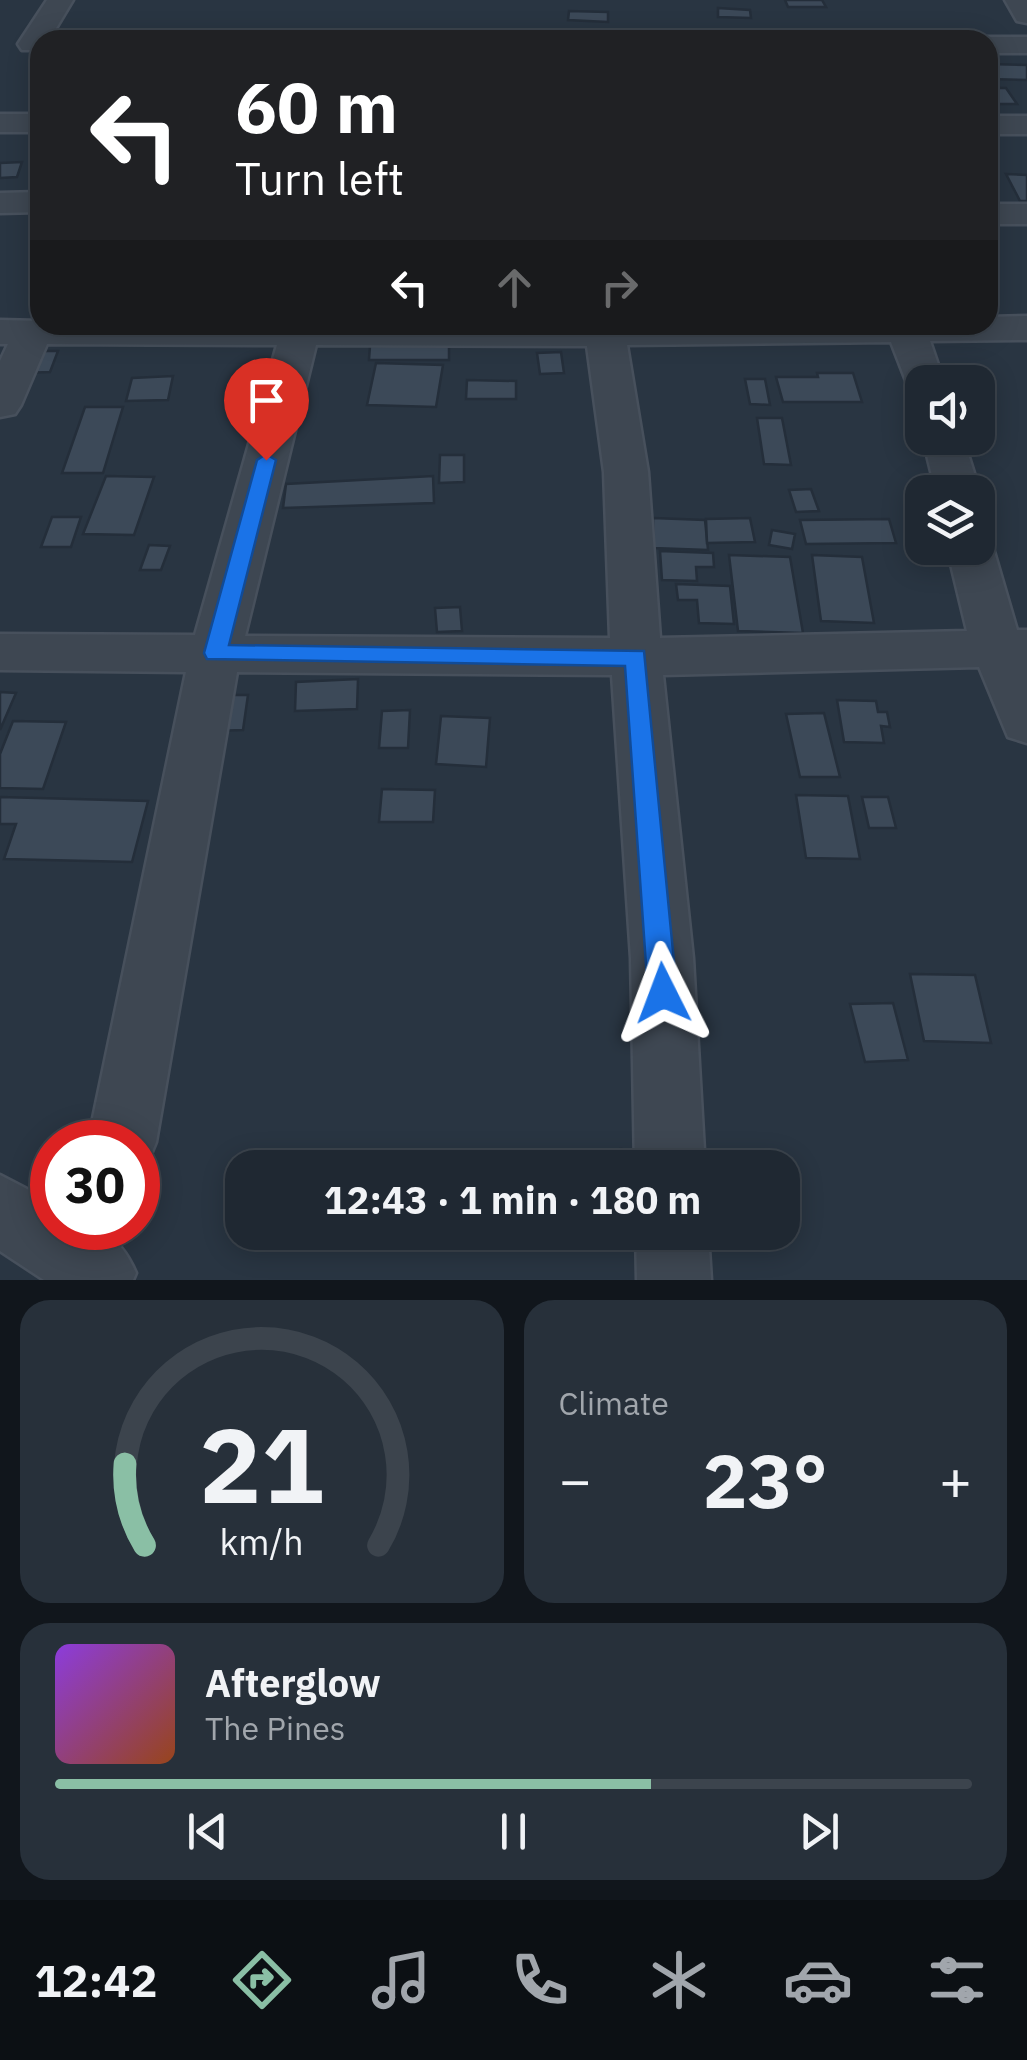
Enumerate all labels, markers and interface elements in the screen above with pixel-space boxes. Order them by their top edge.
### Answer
text: 60 m [235,61,398,152]
icon: left [70,70,200,200]
text: Turn left [235,149,404,207]
icon: left [382,260,437,315]
icon: ahead [487,260,542,315]
icon: right [592,260,647,315]
pin [224,358,309,461]
map controls [905,365,995,565]
button: sound [905,365,995,455]
icon: arrive [239,373,294,428]
button: layers [905,475,995,565]
position arrow [611,941,715,1045]
speed limit sign: 30 [30,1120,160,1250]
text: 12:43 · 1 min · 180 m [324,1175,701,1224]
text: Climate [559,1382,669,1424]
text: 21 [199,1396,324,1532]
text: 23° [703,1431,828,1529]
text: − [559,1444,592,1515]
text: + [939,1444,972,1515]
text: km/h [220,1518,304,1565]
text: Afterglow [205,1658,381,1707]
text: The Pines [205,1707,345,1749]
icon: previous [180,1804,235,1859]
icon: pause [486,1804,541,1859]
icon: next [792,1804,847,1859]
icon: directions [227,1945,297,2015]
icon: music [366,1945,436,2015]
icon: phone [505,1945,575,2015]
icon: climate [644,1945,714,2015]
icon: car [783,1945,853,2015]
icon: filters [922,1945,992,2015]
text: 12:42 [35,1951,157,2009]

